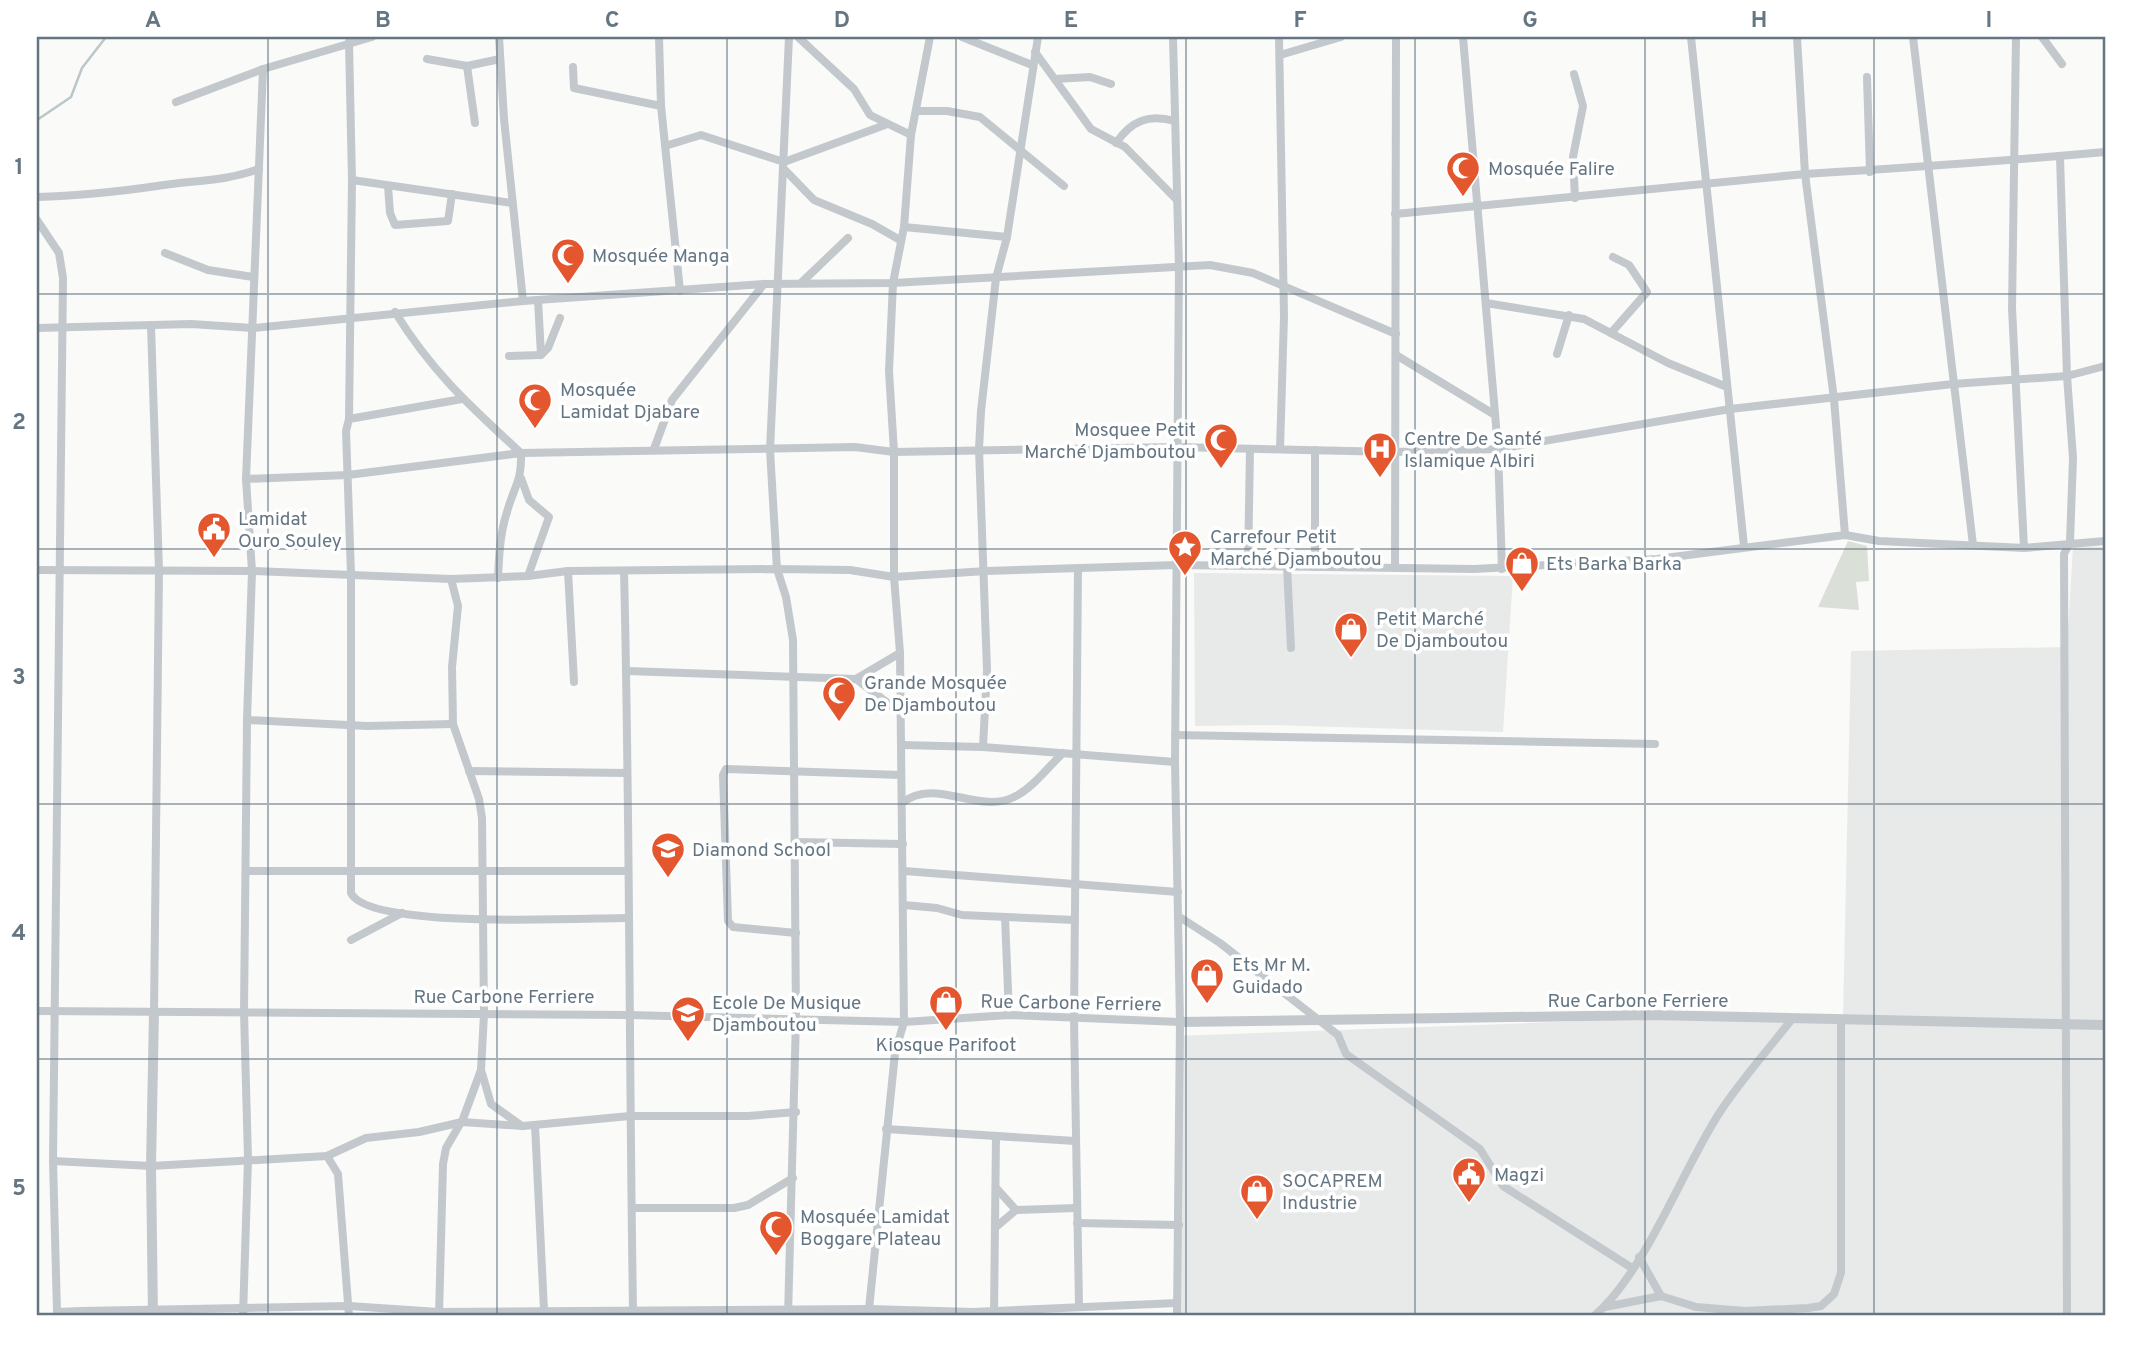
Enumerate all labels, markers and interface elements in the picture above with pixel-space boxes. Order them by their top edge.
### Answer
text: A [145,7,161,36]
text: B [375,7,391,36]
text: C [605,7,619,36]
text: D [834,7,850,36]
text: E [1064,7,1078,36]
text: F [1293,7,1307,36]
text: G [1522,7,1538,36]
text: H [1751,7,1767,36]
text: I [1986,7,1992,36]
mosque icon: Mosquée Falire [1444,149,1482,198]
text: 1 [14,154,24,183]
place label: Mosquée Falire [1488,158,1615,182]
mosque icon: Mosquée Manga [549,236,587,285]
place label: Mosquée Manga [592,245,729,269]
place label: Mosquée Lamidat Djabare [560,379,700,425]
mosque icon: Mosquée Lamidat Djabare [516,381,554,430]
text: 2 [12,409,26,438]
place label: Mosquee Petit Marché Djamboutou [1024,419,1196,465]
mosque icon: Mosquee Petit Marché Djamboutou [1202,421,1240,470]
place label: Centre De Santé Islamique Albiri [1404,428,1542,474]
hospital icon: Centre De Santé Islamique Albiri [1361,430,1399,479]
place label: Lamidat Ouro Souley [238,508,342,554]
public building icon: Lamidat Ouro Souley [195,510,233,559]
place label: Carrefour Petit Marché Djamboutou [1210,526,1382,572]
place icon: Carrefour Petit Marché Djamboutou [1166,528,1204,577]
shop icon: Ets Barka Barka [1503,544,1541,593]
place label: Ets Barka Barka [1546,553,1682,577]
place label: Petit Marché De Djamboutou [1376,608,1508,654]
shop icon: Petit Marché De Djamboutou [1332,610,1370,659]
text: 3 [12,664,26,693]
place label: Grande Mosquée De Djamboutou [864,672,1007,718]
mosque icon: Grande Mosquée De Djamboutou [820,674,858,723]
school or university icon: Diamond School [649,830,687,879]
place label: Diamond School [692,839,831,863]
text: 4 [12,920,26,949]
place label: Ets Mr M. Guidado [1232,954,1310,1000]
shop icon: Ets Mr M. Guidado [1188,956,1226,1005]
shop icon: Kiosque Parifoot [927,983,965,1032]
street label: Rue Carbone Ferriere [413,986,595,1010]
street label: Rue Carbone Ferriere [980,990,1162,1018]
street label: Rue Carbone Ferriere [1547,990,1729,1014]
place label: Ecole De Musique Djamboutou [712,992,861,1038]
school or university icon: Ecole De Musique Djamboutou [669,994,707,1043]
place label: Kiosque Parifoot [876,1034,1016,1058]
public building icon: Magzi [1450,1155,1488,1204]
place label: Magzi [1494,1164,1544,1188]
place label: SOCAPREM Industrie [1282,1170,1383,1216]
shop icon: SOCAPREM Industrie [1238,1172,1276,1221]
text: 5 [12,1175,26,1204]
place label: Mosquée Lamidat Boggare Plateau [800,1206,950,1252]
mosque icon: Mosquée Lamidat Boggare Plateau [757,1208,795,1257]

